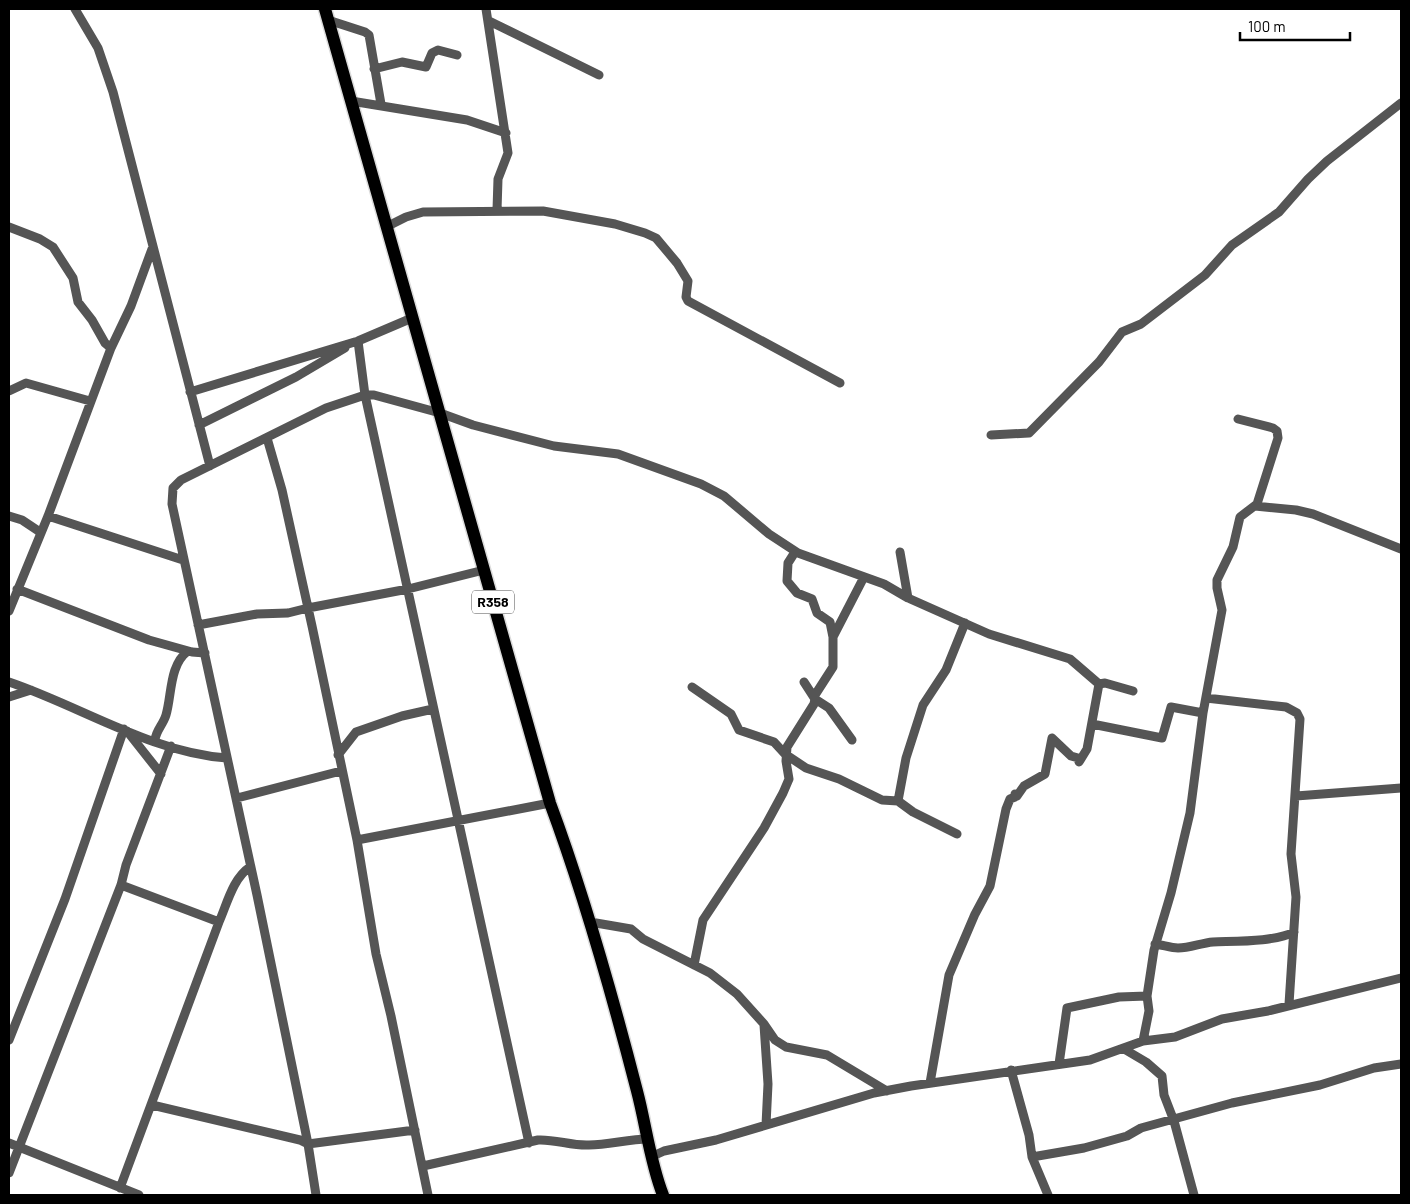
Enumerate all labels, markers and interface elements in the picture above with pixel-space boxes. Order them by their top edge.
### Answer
scale bar [1240,10,1350,42]
text: 100 m [1248,17,1286,35]
road number: R358 [472,590,514,614]

